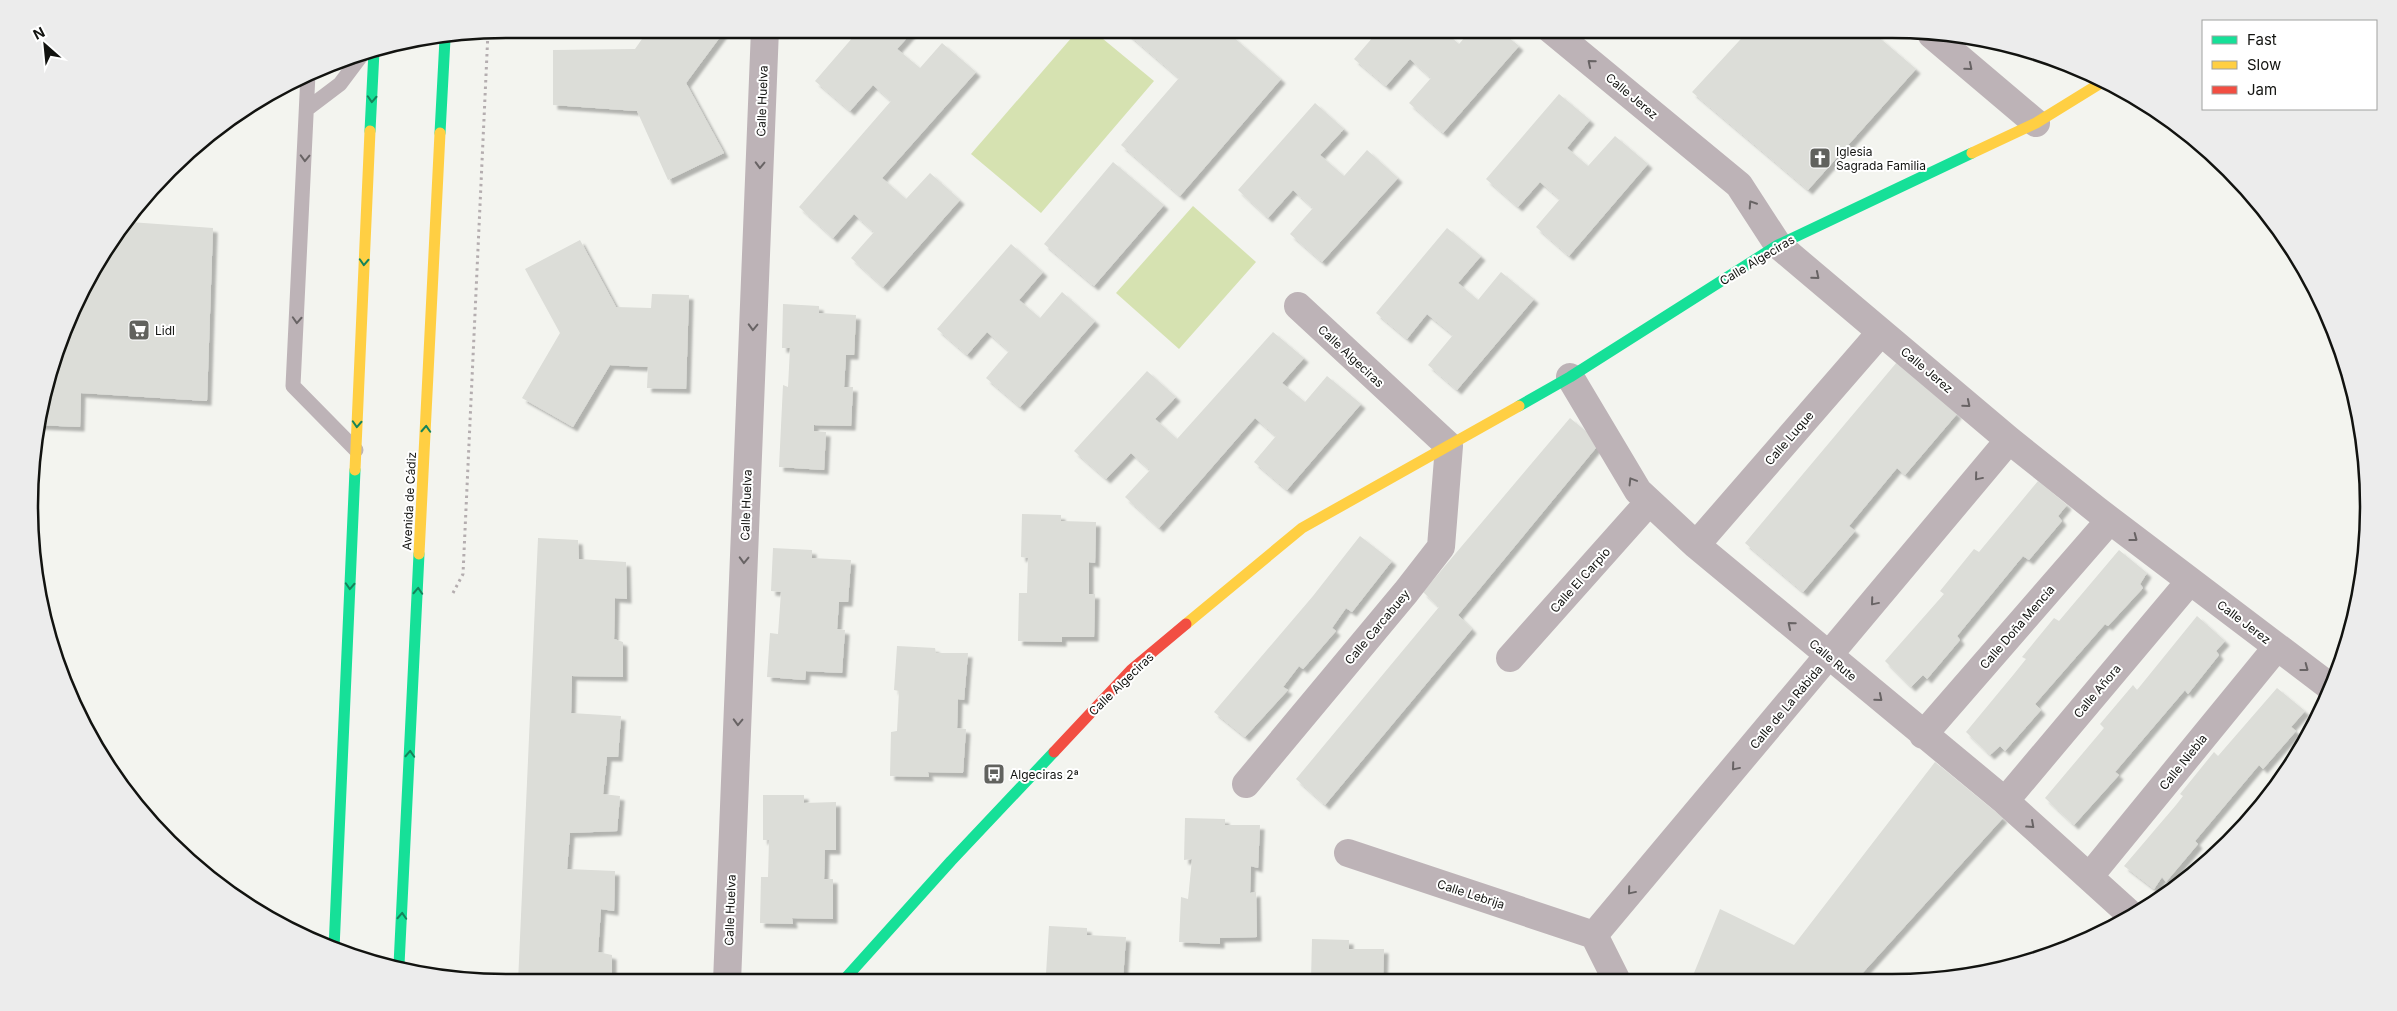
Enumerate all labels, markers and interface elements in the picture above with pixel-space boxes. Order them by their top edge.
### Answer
north arrow [20,20,70,70]
legend [2202,20,2377,110]
text: N [30,23,47,43]
text: Fast [2247,30,2277,49]
text: Slow [2247,55,2281,74]
one-way arrow [1588,59,1597,68]
one-way arrow [1964,61,1973,70]
street label: Calle Huelva [753,65,771,137]
street label: Calle Jerez [1603,70,1661,122]
text: Jam [2247,80,2277,99]
one-way arrow [366,96,377,104]
place label: Iglesia Sagrada Familia [1836,144,1926,173]
church icon: Iglesia Sagrada Familia [1808,146,1832,170]
one-way arrow [300,154,311,162]
one-way arrow [755,162,765,169]
one-way arrow [1749,200,1758,210]
street label: Calle Algeciras [1717,232,1797,288]
one-way arrow [359,258,370,266]
one-way arrow [1810,271,1819,280]
one-way arrow [291,317,302,325]
supermarket icon: Lidl [127,318,151,342]
street label: Calle Algeciras [1315,322,1387,390]
place label: Lidl [155,323,175,338]
one-way arrow [748,324,759,332]
street label: Calle Jerez [1898,344,1956,396]
one-way arrow [1961,398,1970,407]
street label: Calle Luque [1761,408,1817,468]
one-way arrow [352,420,363,428]
one-way arrow [421,425,431,432]
street label: Avenida de Cádiz [399,451,419,551]
street label: Calle Huelva [737,469,755,541]
one-way arrow [1975,472,1984,481]
one-way arrow [1628,477,1638,486]
one-way arrow [2128,533,2137,541]
street label: Calle El Carpio [1547,544,1613,616]
one-way arrow [739,556,749,564]
street label: Calle Doña Mencía [1977,582,2057,672]
one-way arrow [345,583,356,591]
street label: Calle Carcabuey [1341,586,1413,668]
one-way arrow [412,587,423,595]
one-way arrow [1871,596,1879,605]
street label: Calle Jerez [2214,597,2274,647]
one-way arrow [1788,622,1797,630]
street label: Calle Rute [1806,636,1860,684]
street label: Calle Algeciras [1085,649,1157,719]
street label: Calle Añora [2070,661,2124,721]
street label: Calle de La Rábida [1746,662,1826,752]
one-way arrow [2299,663,2308,671]
one-way arrow [1874,693,1883,702]
one-way arrow [732,718,743,726]
street label: Calle Niebla [2156,731,2210,793]
one-way arrow [404,749,415,757]
one-way arrow [1732,761,1741,770]
bus stop icon: Algeciras 2ª [982,762,1006,786]
place label: Algeciras 2ª [1010,767,1079,782]
one-way arrow [2025,819,2034,828]
street label: Calle Huelva [721,874,739,946]
street label: Calle Lebrija [1435,876,1507,912]
one-way arrow [1628,885,1636,894]
one-way arrow [396,912,407,920]

